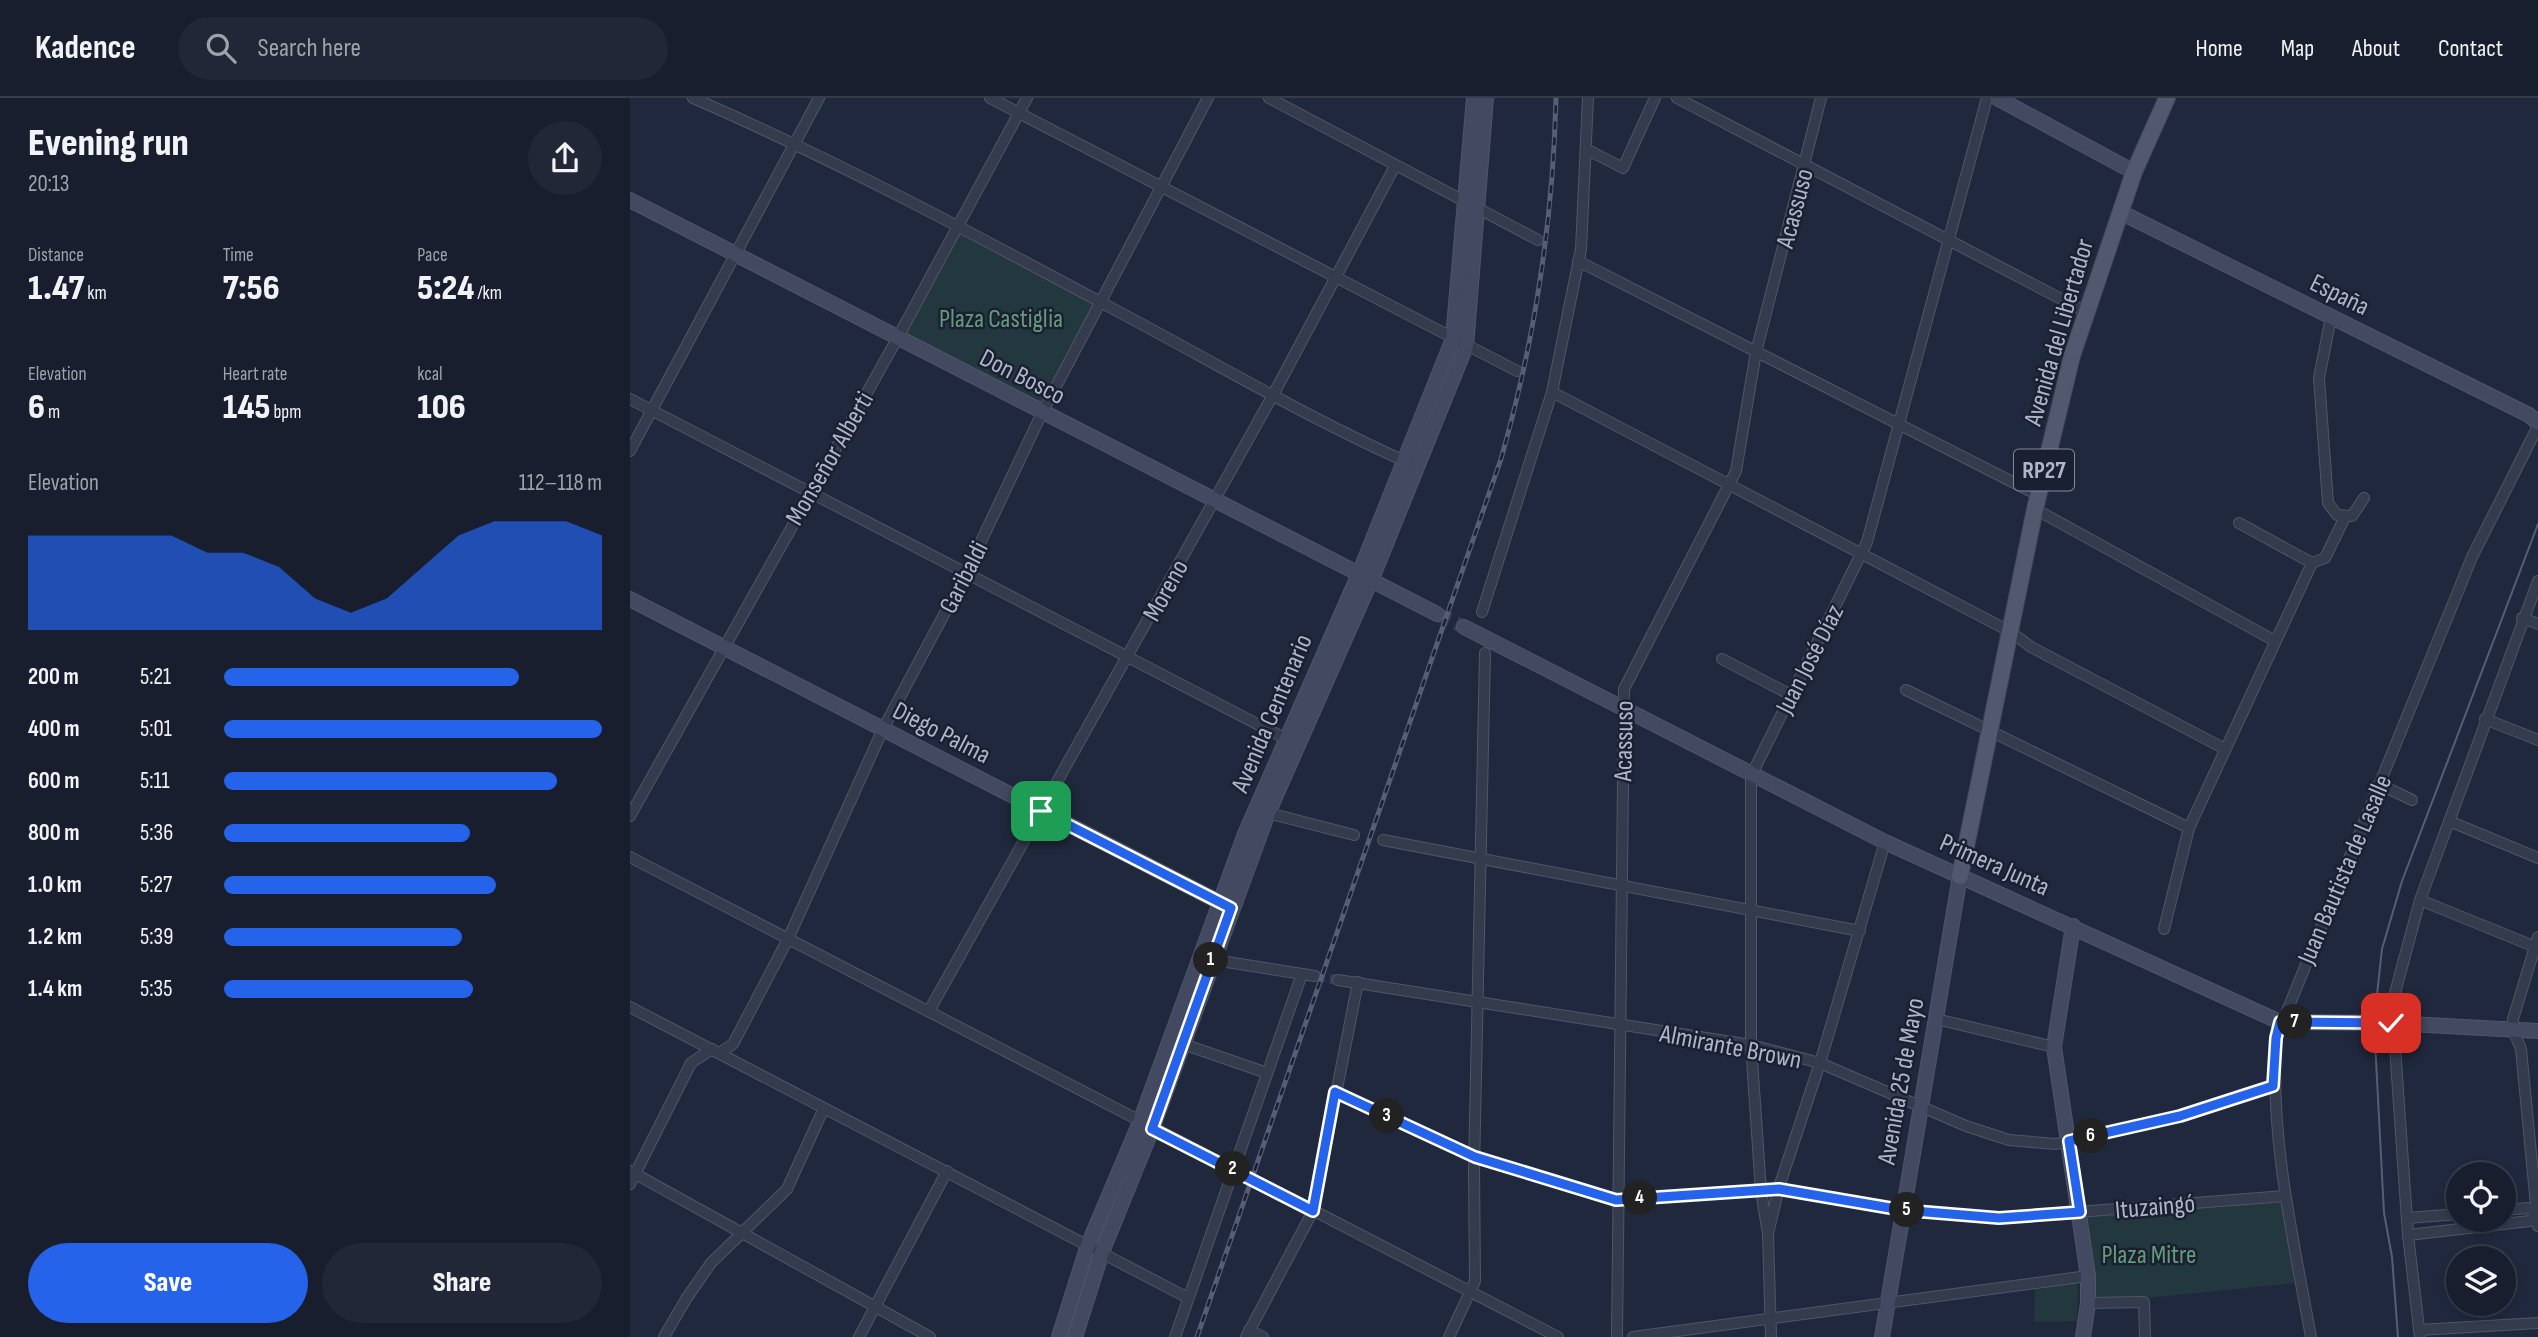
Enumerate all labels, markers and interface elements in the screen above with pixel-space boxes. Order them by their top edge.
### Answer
search box [178,17,668,80]
text: Kadence [35,28,136,68]
icon: search [202,29,240,67]
text: Search here [258,33,361,64]
text: Home [2195,34,2243,63]
text: Map [2281,34,2314,63]
text: About [2352,34,2400,63]
text: Contact [2438,34,2503,63]
text: Evening run [28,121,189,166]
button: share [528,121,602,195]
street label: Acassuso [1770,165,1821,252]
text: 20:13 [28,170,70,198]
street label: Avenida del Libertador [2018,235,2101,430]
text: Distance [28,244,84,267]
text: Time [223,244,254,267]
text: Pace [417,244,448,267]
text: 1.47 [28,267,84,310]
text: 7:56 [223,267,280,310]
text: 5:24 [417,267,474,310]
street label: España [2305,268,2374,323]
text: km [84,282,107,305]
text: /km [474,282,502,305]
park label: Plaza Castiglia [939,304,1063,335]
street label: Don Bosco [974,343,1070,412]
text: Elevation [28,363,87,386]
text: Heart rate [223,363,288,386]
text: kcal [417,363,442,386]
text: 6 [28,386,45,429]
text: 145 [223,386,270,429]
text: 106 [417,386,466,429]
street label: Monseñor Alberti [780,387,881,531]
text: m [45,401,60,424]
text: bpm [270,401,301,424]
road number: RP27 [2014,450,2074,491]
text: Elevation [28,469,99,497]
text: 112–118 m [519,469,602,497]
street label: Garibaldi [933,537,996,619]
street label: Moreno [1137,555,1196,627]
street label: Juan José Díaz [1769,600,1851,720]
street label: Avenida Centenario [1225,630,1320,798]
text: 200 m [28,663,79,691]
text: 5:21 [140,663,171,691]
street label: Diego Palma [887,696,995,771]
street label: Acassuso [1608,700,1641,783]
text: 400 m [28,715,79,743]
text: 5:01 [140,715,172,743]
text: 600 m [28,767,80,795]
text: 5:11 [140,767,170,795]
street label: Juan Bautista de Lasalle [2291,770,2399,970]
pin [1011,781,1071,841]
icon: arrive [1022,792,1060,830]
text: 800 m [28,819,80,847]
text: 5:36 [140,819,173,847]
street label: Primera Junta [1935,827,2054,903]
text: 1.0 km [28,871,82,899]
text: 5:27 [140,871,172,899]
text: 1.2 km [28,923,82,951]
text: 5:39 [140,923,173,951]
pin: 1 [1194,942,1228,978]
text: 1 [1207,948,1214,971]
text: 1.4 km [28,975,82,1003]
text: 5:35 [140,975,172,1003]
pin [2361,993,2421,1053]
street label: Avenida 25 de Mayo [1871,996,1931,1168]
pin: 7 [2278,1004,2312,1040]
icon: check [2372,1004,2410,1042]
text: 7 [2290,1010,2299,1033]
street label: Almirante Brown [1656,1018,1804,1076]
pin: 3 [1370,1098,1404,1134]
text: 3 [1382,1104,1391,1127]
pin: 6 [2074,1118,2108,1154]
text: 6 [2086,1124,2095,1147]
pin: 2 [1216,1152,1250,1186]
text: 2 [1228,1157,1237,1180]
map controls [2446,1162,2516,1316]
button: locate [2446,1162,2516,1232]
pin: 4 [1622,1180,1658,1216]
text: 4 [1635,1186,1644,1209]
street label: Ituzaingó [2114,1189,2197,1226]
pin: 5 [1890,1192,1924,1228]
text: 5 [1902,1198,1911,1221]
park label: Plaza Mitre [2101,1240,2197,1271]
button: Save [28,1243,308,1323]
button: Share [322,1243,602,1323]
button: layers [2446,1246,2516,1316]

